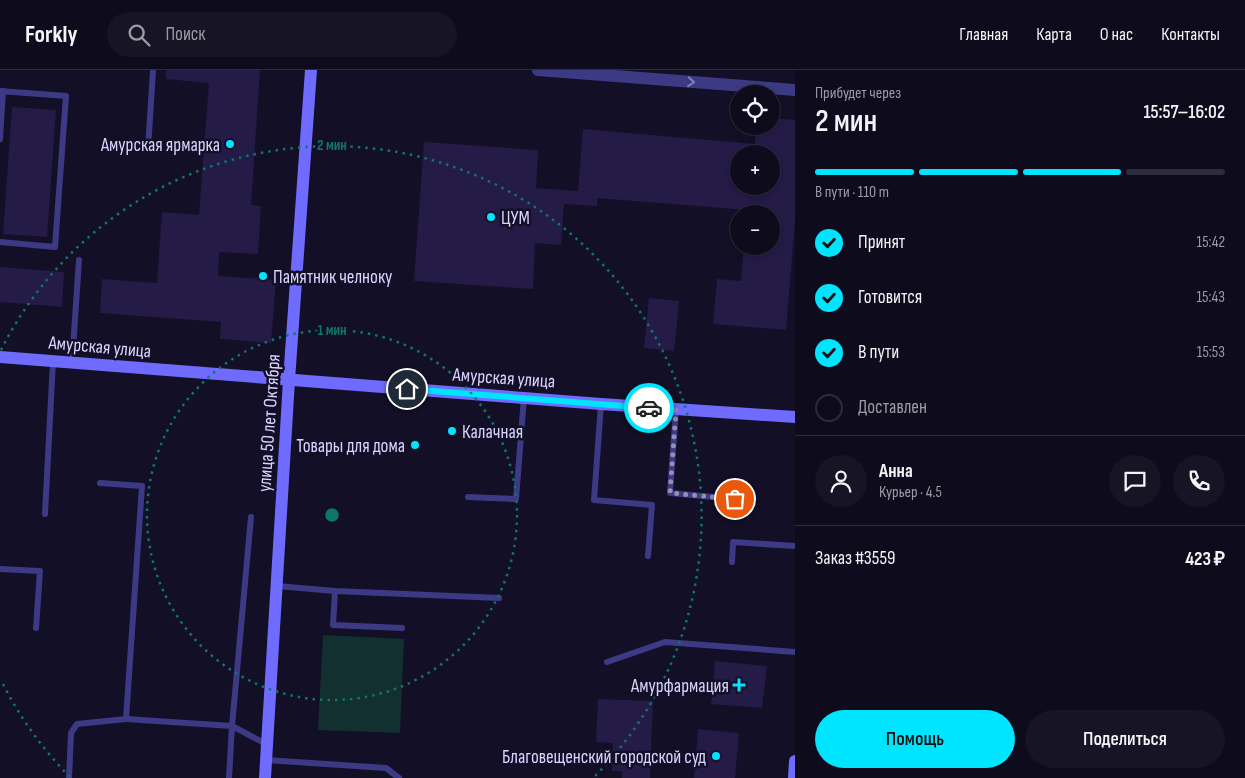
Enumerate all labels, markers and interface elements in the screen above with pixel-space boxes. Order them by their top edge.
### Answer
search box [107,12,457,57]
text: Forkly [25,20,77,49]
icon: search [125,21,153,49]
text: Поиск [165,23,205,46]
text: Главная [959,24,1008,45]
text: Карта [1036,24,1072,45]
text: О нас [1100,24,1133,45]
text: Контакты [1161,24,1220,45]
one-way arrow [687,76,695,87]
text: Прибудет через [815,84,901,103]
map controls [730,85,780,255]
button: locate [730,85,780,135]
text: 15:57–16:02 [1143,101,1225,124]
text: 2 мин [815,102,877,141]
place label: Амурская ярмарка [100,134,220,157]
text: 2 мин [317,136,347,155]
marker: Амурская ярмарка [224,138,236,150]
button: + [730,145,780,195]
text: В пути · 110 m [815,183,889,202]
button: − [730,205,780,255]
place label: ЦУМ [501,207,530,230]
marker: ЦУМ [485,211,497,223]
icon: check [815,229,843,257]
text: Принят [858,231,905,254]
text: 15:42 [1197,233,1225,252]
place label: Памятник челноку [273,266,393,289]
marker: Памятник челноку [257,270,269,282]
icon: check [815,284,843,312]
text: Готовится [858,286,922,309]
text: 15:43 [1197,288,1225,307]
text: 1 мин [317,321,347,340]
street label: Амурская улица [47,331,152,363]
icon: check [815,339,843,367]
text: В пути [858,341,899,364]
text: 15:53 [1197,343,1225,362]
street label: улица 50 лет Октября [253,353,286,493]
street label: Амурская улица [451,363,556,394]
pin [386,368,428,410]
icon: home [393,375,421,403]
courier [624,383,674,433]
icon: car [635,394,663,422]
text: Доставлен [858,396,927,419]
place label: Калачная [462,421,523,444]
marker: Калачная [446,425,458,437]
place label: Товары для дома [296,435,405,458]
marker: Товары для дома [409,439,421,451]
button: person [815,455,867,507]
button: chat [1109,455,1161,507]
button: phone [1173,455,1225,507]
text: Анна [879,460,913,483]
pin [714,478,756,520]
text: Курьер · 4.5 [879,483,942,502]
icon: bag [721,485,749,513]
centre of rings [323,506,341,524]
text: Заказ #3559 [815,547,895,570]
text: 423 ₽ [1185,548,1225,571]
place label: Амурфармация [630,675,729,698]
marker: Амурфармация [733,679,745,691]
button: Помощь [815,710,1015,768]
button: Поделиться [1025,710,1225,768]
place label: Благовещенский городской суд [502,746,706,769]
marker: Благовещенский городской суд [710,750,722,762]

